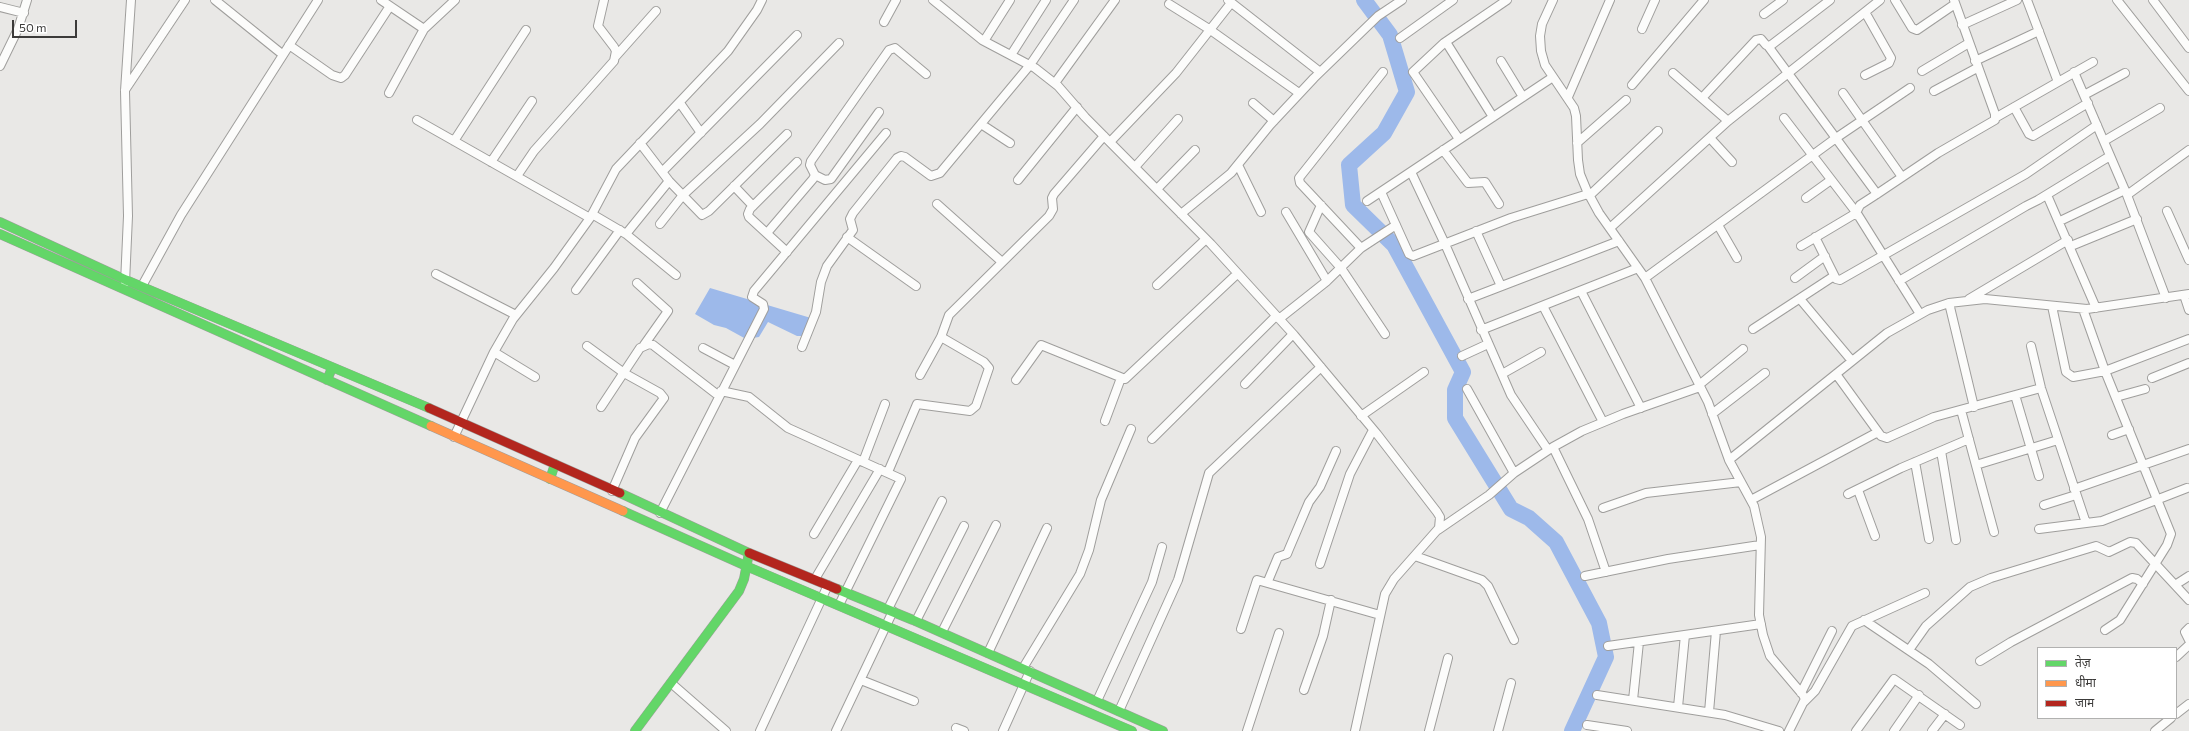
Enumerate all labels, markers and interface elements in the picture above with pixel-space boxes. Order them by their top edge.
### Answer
scale bar [14,12,79,38]
text: 50 m [19,20,47,34]
legend [2037,647,2177,719]
text: तेज़ [2075,655,2091,669]
text: धीमा [2075,675,2096,689]
text: जाम [2075,695,2094,709]

